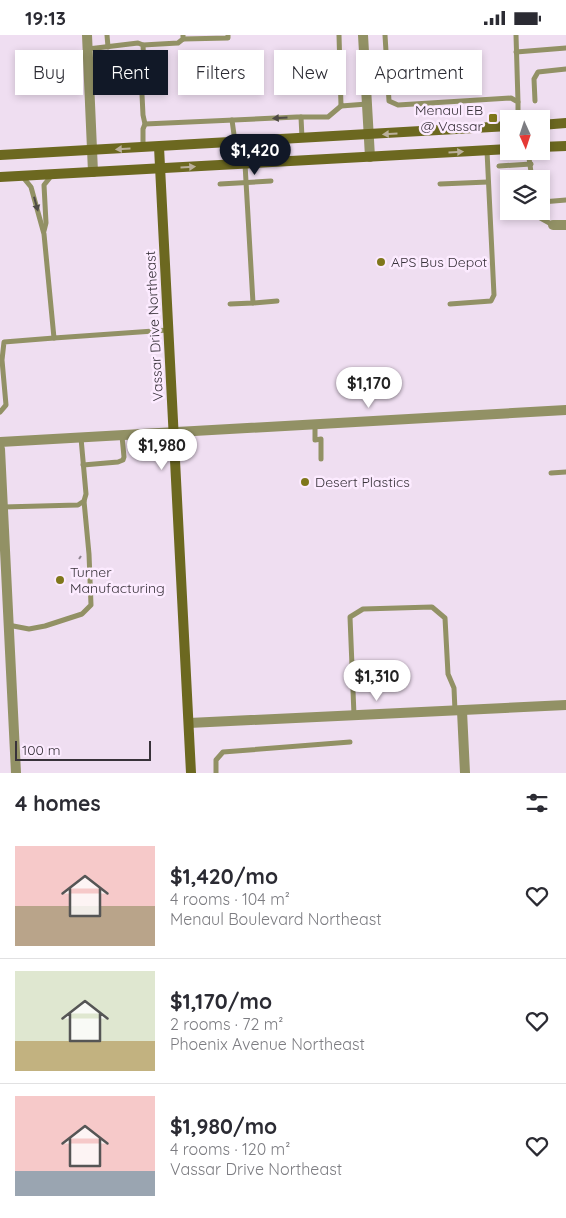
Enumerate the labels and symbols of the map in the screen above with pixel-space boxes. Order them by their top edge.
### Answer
place label: Menaul EB @ Vassar [415,101,484,135]
north arrow [500,110,550,160]
marker: Menaul EB @ Vassar [487,112,499,124]
one-way arrow [271,114,287,122]
one-way arrow [382,130,398,138]
pin: $1,420 [214,133,296,176]
one-way arrow [115,145,131,153]
one-way arrow [448,148,464,156]
one-way arrow [181,163,197,171]
one-way arrow [32,196,40,211]
street label: Vassar Drive Northeast [141,250,167,402]
place label: APS Bus Depot [391,253,488,271]
marker: APS Bus Depot [375,256,387,268]
pin: $1,170 [328,367,410,409]
pin: $1,980 [121,429,203,471]
place label: Desert Plastics [315,473,410,491]
marker: Desert Plastics [299,476,311,488]
place label: Turner Manufacturing [70,563,165,597]
marker: Turner Manufacturing [54,574,66,586]
pin: $1,310 [336,659,418,702]
scale bar [15,738,151,761]

